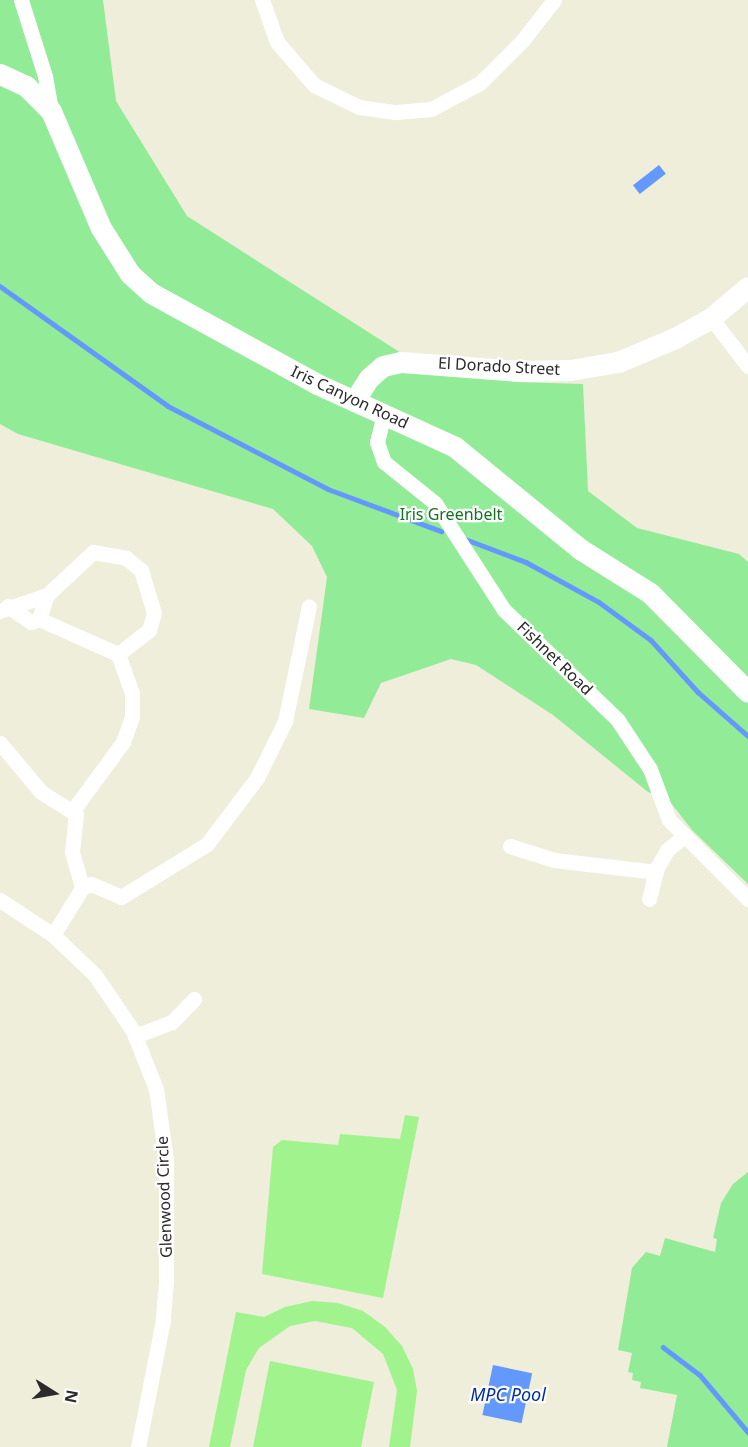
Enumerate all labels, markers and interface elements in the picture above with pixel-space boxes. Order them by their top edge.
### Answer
street label: El Dorado Street [438,353,560,379]
street label: Iris Canyon Road [288,361,412,433]
park label: Iris Greenbelt [400,504,502,524]
street label: Fishnet Road [513,617,597,699]
street label: Glenwood Circle [152,1136,176,1258]
north arrow [24,1363,84,1423]
water label: MPC Pool [470,1383,546,1405]
text: N [60,1388,84,1405]

